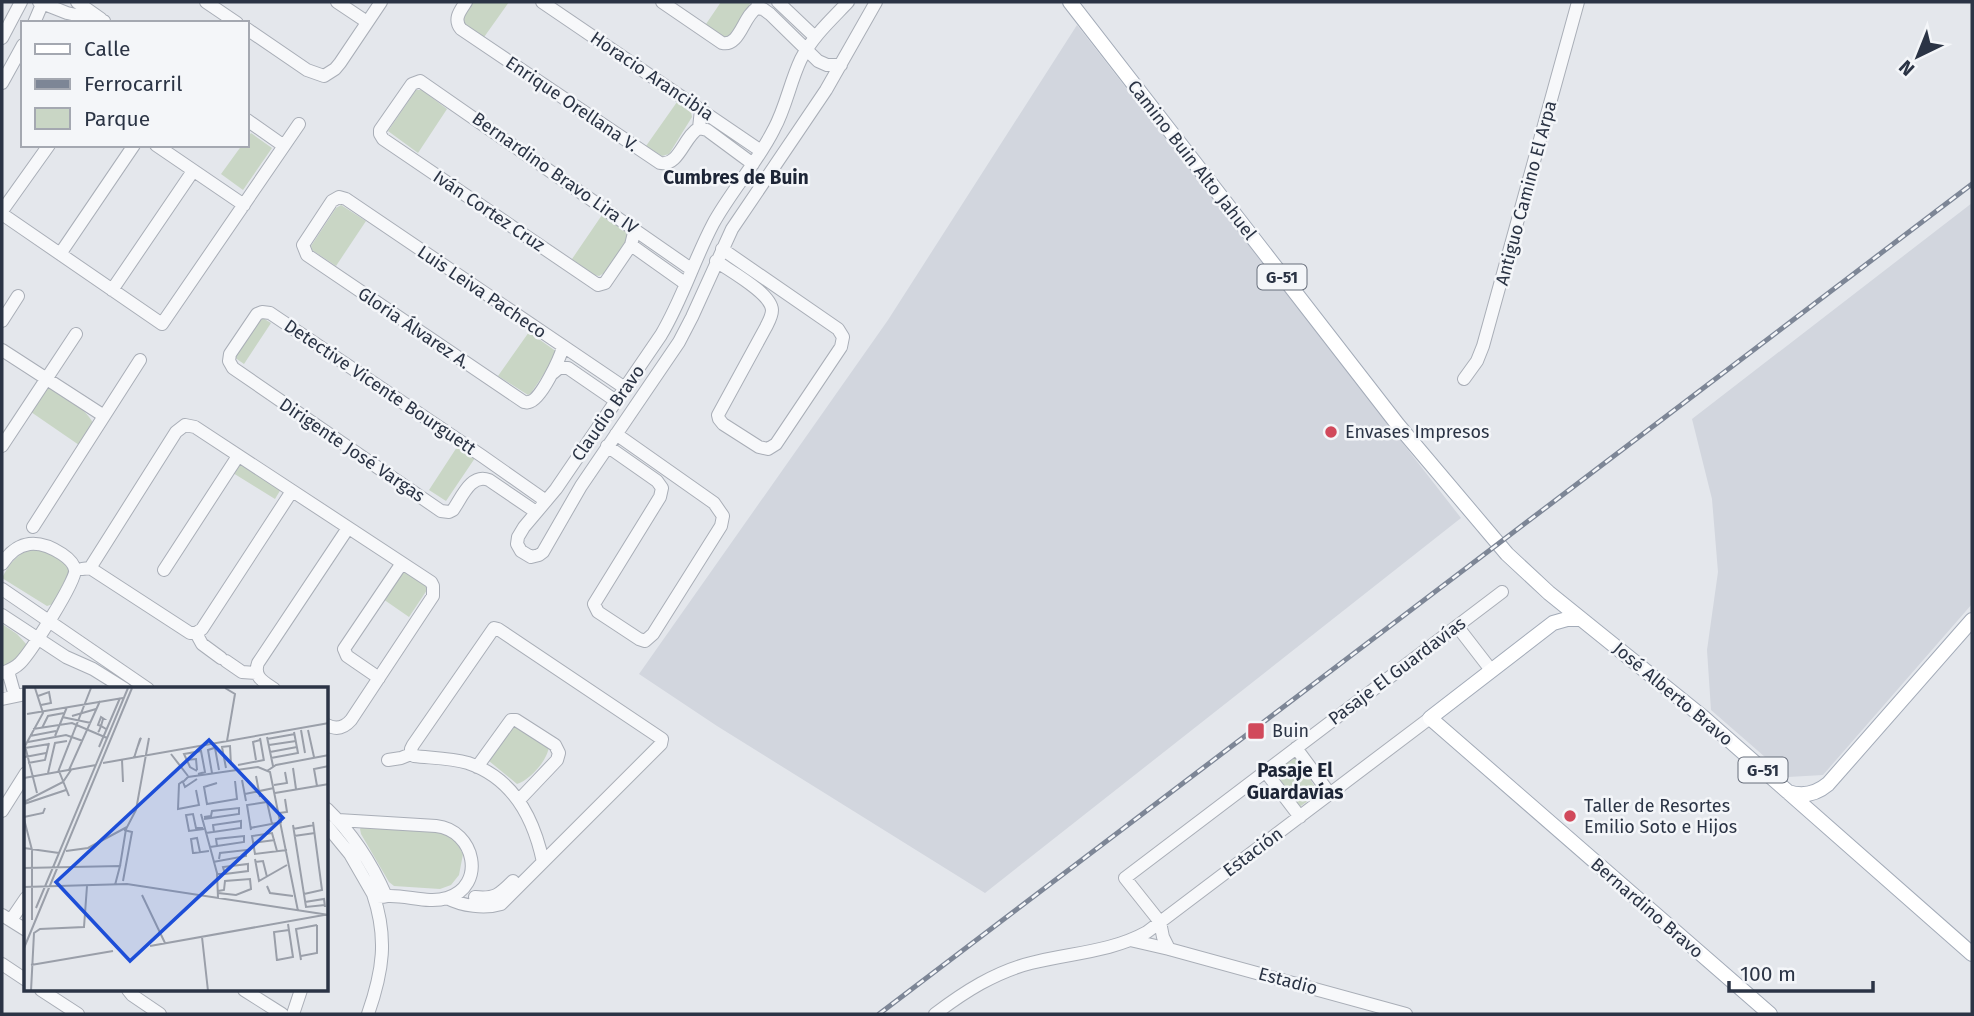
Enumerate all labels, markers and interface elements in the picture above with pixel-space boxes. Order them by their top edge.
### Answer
legend [21,21,248,147]
north arrow [1883,21,1953,91]
street label: Horacio Arancibia [586,27,718,125]
text: Calle [84,36,130,62]
street label: Enrique Orellana V. [501,51,643,157]
text: N [1894,55,1919,81]
text: Ferrocarril [84,71,182,97]
street label: Camino Buin Alto Jahuel [1123,76,1261,244]
street label: Antiguo Camino El Arpa [1491,98,1561,288]
text: Parque [84,106,150,132]
street label: Bernardino Bravo Lira IV [468,107,642,239]
street label: Iván Cortez Cruz [429,166,549,256]
district label: Cumbres de Buin [663,166,809,189]
street label: Luis Leiva Pacheco [413,241,551,343]
road number: G-51 [1258,264,1306,290]
street label: Gloria Álvarez A. [354,281,475,374]
street label: Detective Vicente Bourguett [280,315,480,460]
street label: Claudio Bravo [567,361,649,465]
street label: Dirigente José Vargas [275,393,429,507]
place label: Envases Impresos [1345,421,1489,443]
marker: Envases Impresos [1323,424,1339,440]
street label: Pasaje El Guardavías [1324,612,1470,730]
street label: José Alberto Bravo [1609,637,1737,751]
inset map [24,687,329,992]
place label: Buin [1272,720,1309,742]
marker: Buin [1246,721,1266,741]
road number: G-51 [1738,758,1788,782]
district label: Pasaje El Guardavías [1247,759,1343,804]
place label: Taller de Resortes Emilio Soto e Hijos [1584,795,1737,838]
marker: Taller de Resortes Emilio Soto e Hijos [1562,808,1578,824]
street label: Estación [1219,822,1287,882]
street label: Bernardino Bravo [1586,853,1708,963]
scale bar [1729,950,1872,994]
text: 100 m [1740,961,1796,987]
street label: Estadio [1256,963,1320,999]

